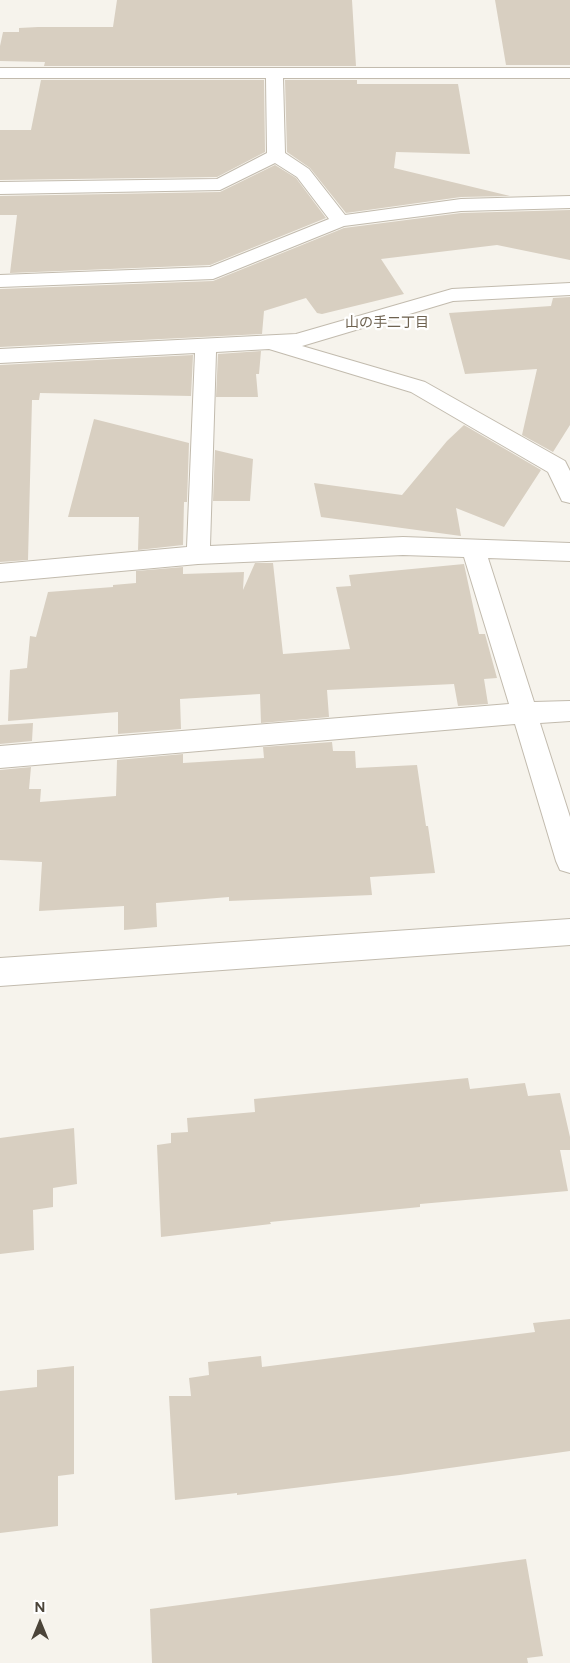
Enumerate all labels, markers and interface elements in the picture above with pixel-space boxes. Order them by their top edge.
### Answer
district label: 山の手二丁目 [345,315,429,331]
north arrow [15,1598,65,1648]
text: N [35,1599,45,1616]

